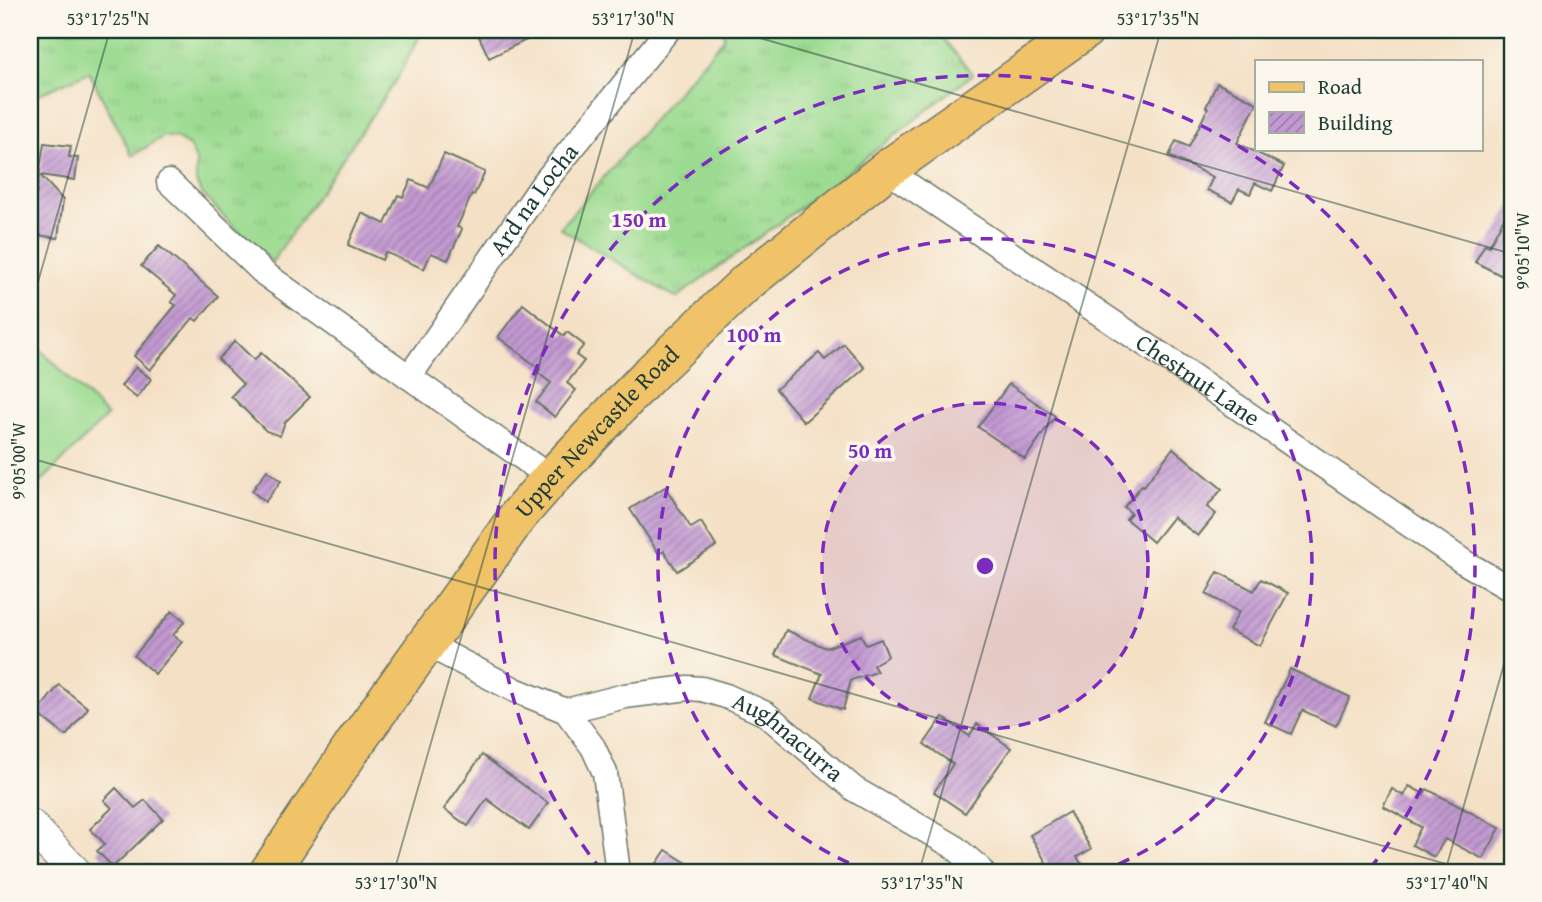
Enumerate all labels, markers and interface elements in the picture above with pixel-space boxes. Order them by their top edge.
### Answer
text: 53°17'25"N [67,5,150,32]
text: 53°17'30"N [592,5,675,32]
text: 53°17'35"N [1117,5,1200,32]
legend [1255,60,1482,150]
text: Road [1318,71,1363,102]
text: Building [1318,107,1393,138]
street label: Ard na Locha [480,135,587,262]
text: 150 m [611,204,667,235]
text: 9°05'10"W [1509,211,1536,290]
text: 100 m [726,319,782,350]
street label: Chestnut Lane [1129,325,1267,435]
street label: Upper Newcastle Road [506,337,687,525]
text: 9°05'00"W [5,421,32,500]
text: 50 m [848,435,892,466]
centre of rings [973,554,997,578]
street label: Aughnacurra [727,683,852,790]
text: 53°17'30"N [355,869,438,896]
text: 53°17'35"N [881,869,964,896]
text: 53°17'40"N [1406,869,1489,896]

